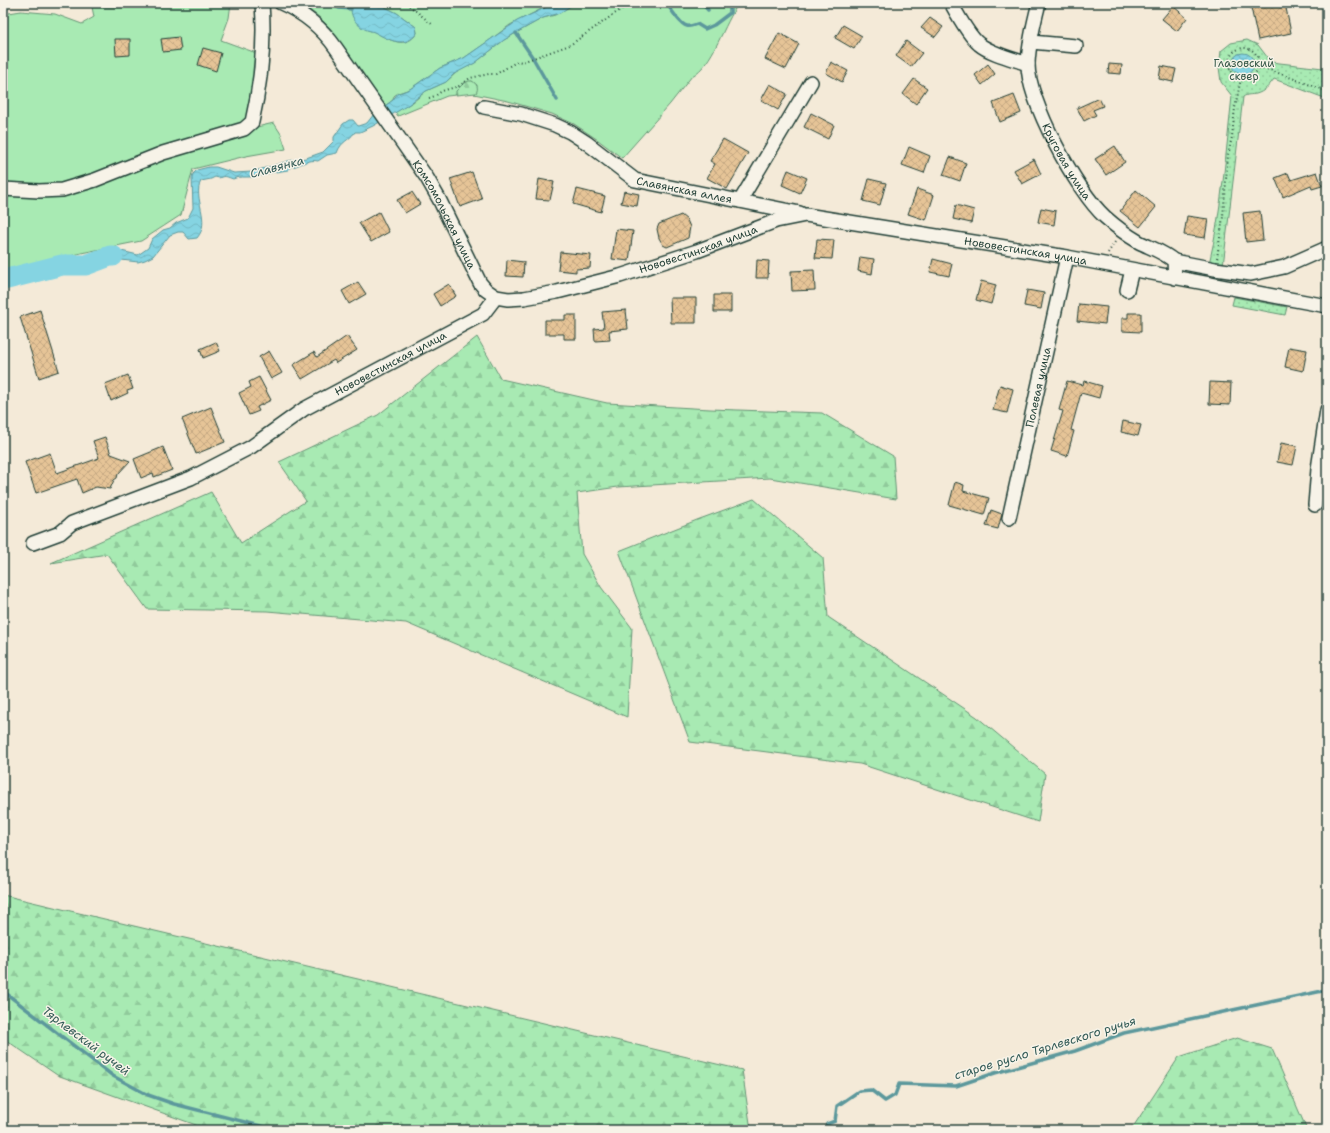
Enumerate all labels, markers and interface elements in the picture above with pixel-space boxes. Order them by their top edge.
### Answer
park label: Глазовский сквер [1214,56,1274,84]
street label: Круговая улица [1038,121,1094,203]
water label: Славянка [248,152,306,182]
street label: Комсомольская улица [409,157,479,272]
street label: Славянская аллея [635,173,733,207]
street label: Нововестинская улица [637,222,760,277]
street label: Нововестинская улица [963,234,1088,269]
street label: Нововестинская улица [332,328,449,399]
street label: Полевая улица [1022,346,1055,429]
water label: Тярлевский ручей [39,1003,133,1079]
water label: старое русло Тярлевского ручья [952,1013,1138,1083]

